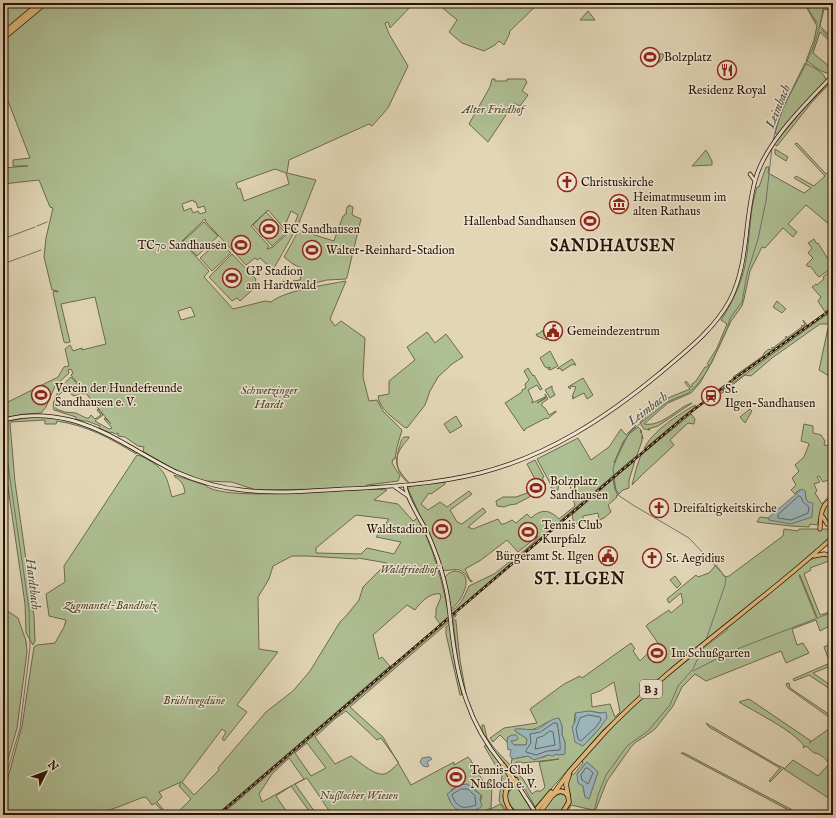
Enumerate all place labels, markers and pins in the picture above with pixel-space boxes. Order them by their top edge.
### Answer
sports icon: Bolzplatz [639,46,661,68]
place label: Bolzplatz [664,50,712,66]
restaurant icon: Residenz Royal [716,59,738,81]
place label: Residenz Royal [688,83,767,98]
church icon: Christuskirche [556,171,578,193]
place label: Christuskirche [581,175,654,190]
place label: Heimatmuseum im alten Rathaus [633,190,726,219]
museum icon: Heimatmuseum im alten Rathaus [608,193,630,215]
sports icon: Hallenbad Sandhausen [579,210,601,232]
place label: Hallenbad Sandhausen [463,214,577,229]
sports icon: FC Sandhausen [258,218,280,240]
place label: FC Sandhausen [283,222,360,237]
sports icon: TC70 Sandhausen [230,234,252,256]
place label: TC70 Sandhausen [138,238,228,253]
sports icon: Walter-Reinhard-Stadion [301,239,323,261]
place label: Walter-Reinhard-Stadion [326,243,455,258]
place label: GP Stadion am Hardtwald [246,264,317,293]
sports icon: GP Stadion am Hardtwald [221,267,243,289]
public building icon: Gemeindezentrum [542,320,564,342]
place label: Gemeindezentrum [567,324,660,339]
place label: Verein der Hundefreunde Sandhausen e. V. [54,381,183,410]
place label: St. Ilgen-Sandhausen [725,382,816,411]
sports icon: Verein der Hundefreunde Sandhausen e. V. [30,384,52,406]
station icon: St. Ilgen-Sandhausen [700,385,722,407]
place label: Bolzplatz Sandhausen [550,474,609,503]
sports icon: Bolzplatz Sandhausen [525,477,547,499]
church icon: Dreifaltigkeitskirche [648,497,670,519]
place label: Dreifaltigkeitskirche [673,501,777,516]
sports icon: Waldstadion [431,518,453,540]
place label: Tennis Club Kurpfalz [542,518,602,548]
sports icon: Tennis Club Kurpfalz [517,521,539,543]
place label: Waldstadion [367,522,429,537]
public building icon: Bürgeramt St. Ilgen [597,545,619,567]
church icon: St. Aegidius [641,547,663,569]
place label: Bürgeramt St. Ilgen [496,549,595,564]
place label: St. Aegidius [666,551,725,566]
sports icon: Im Schußgarten [646,642,668,664]
place label: Im Schußgarten [671,646,751,661]
place label: Tennis-Club Nußloch e. V. [470,763,537,792]
sports icon: Tennis-Club Nußloch e. V. [445,766,467,788]

